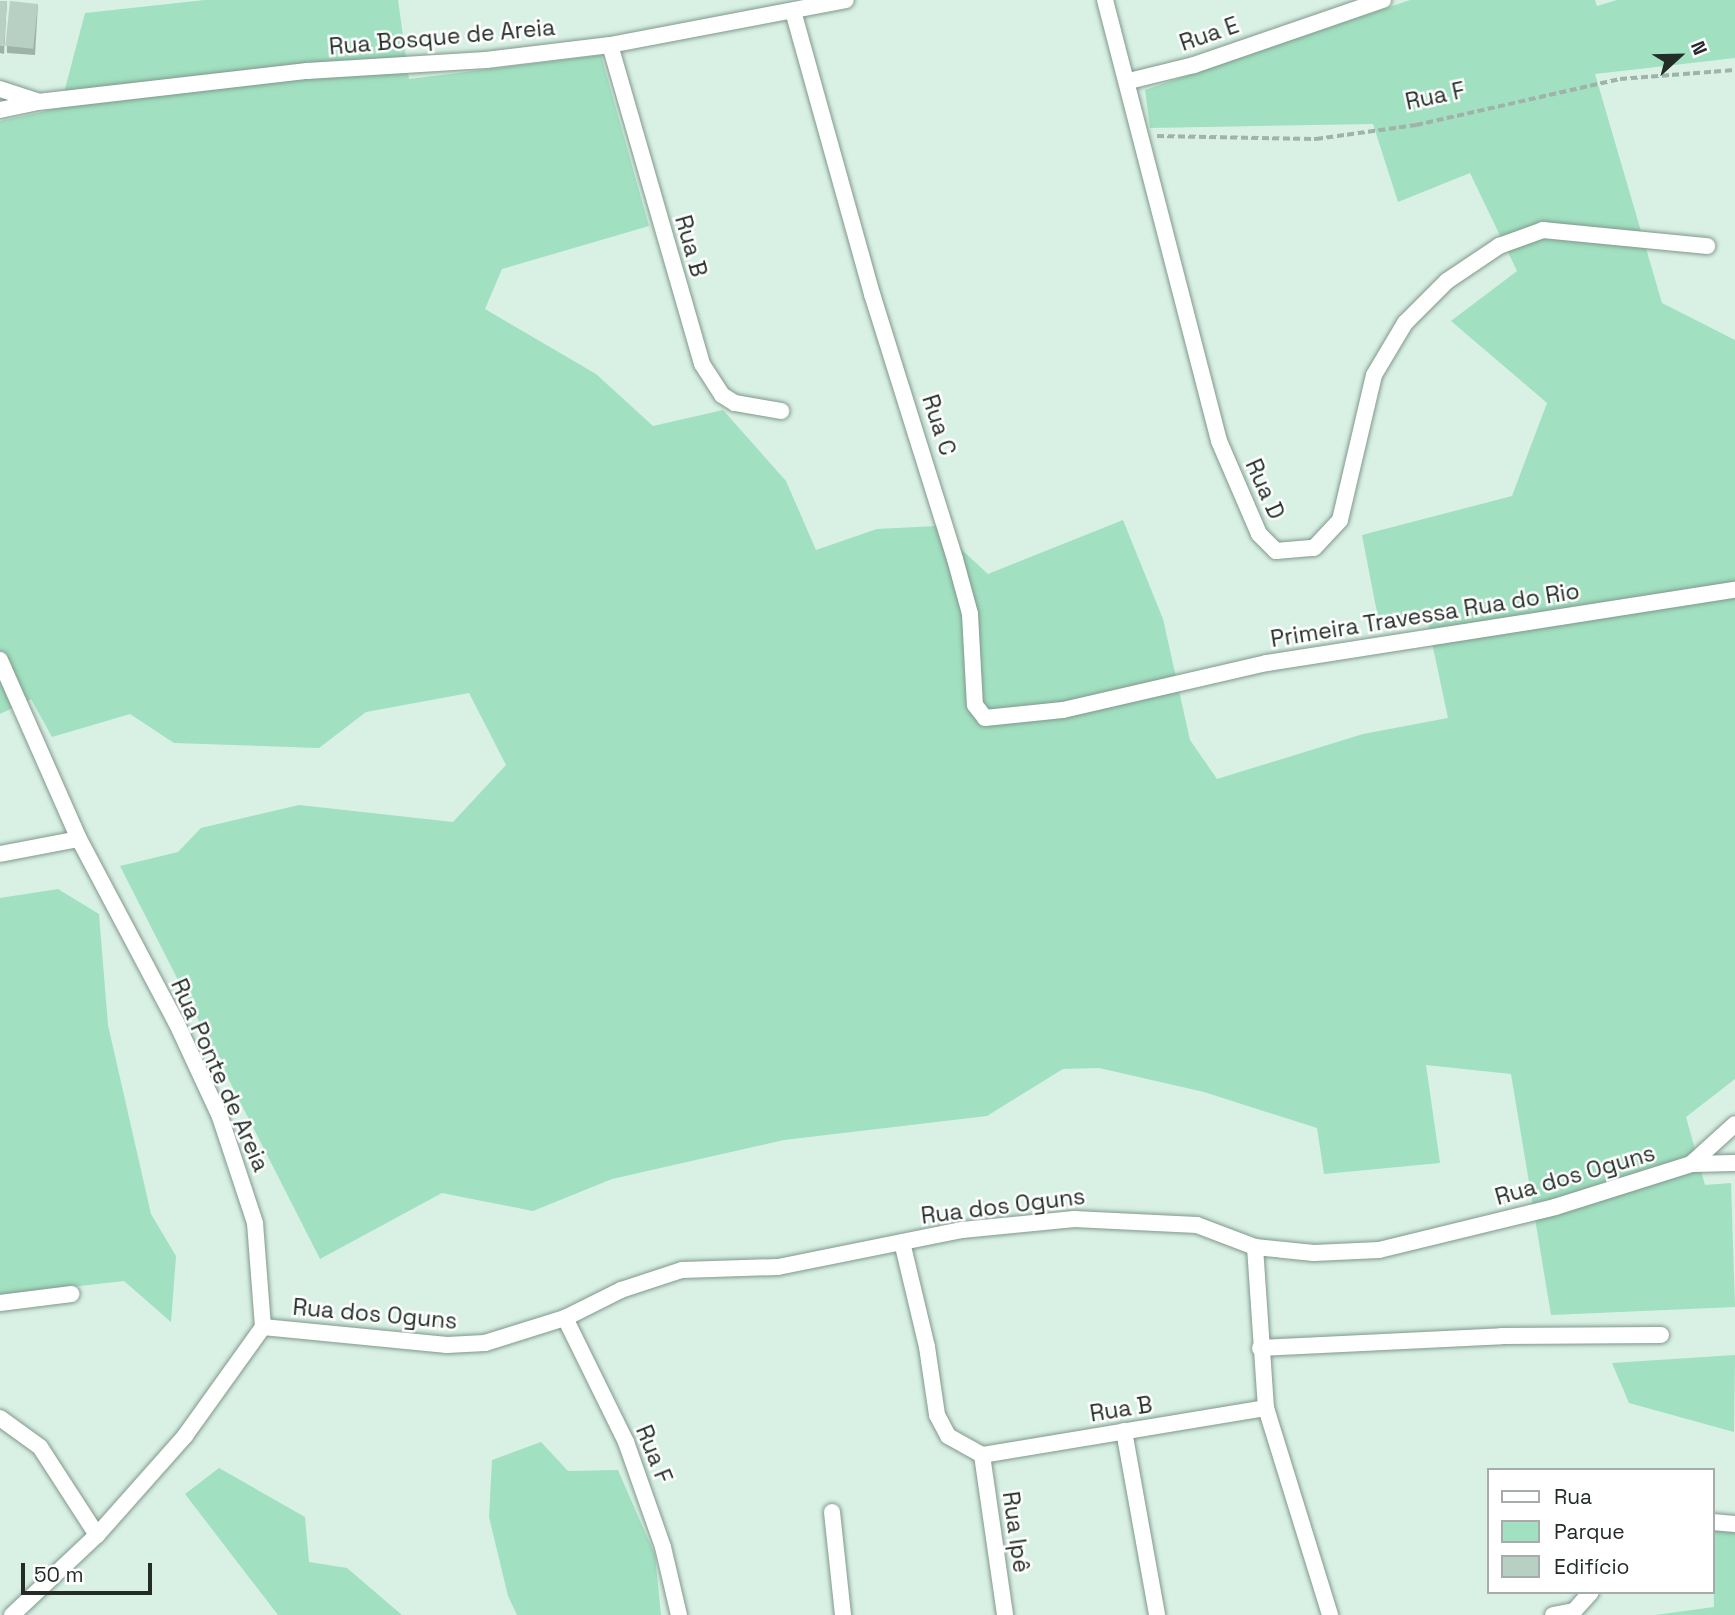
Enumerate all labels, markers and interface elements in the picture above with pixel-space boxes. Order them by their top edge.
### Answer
street label: Rua E [1176,11,1242,57]
street label: Rua Bosque de Areia [328,13,556,61]
north arrow [1644,21,1714,91]
text: N [1685,37,1713,59]
street label: Rua F [1403,76,1467,116]
street label: Rua B [669,212,713,280]
street label: Rua C [916,391,962,459]
street label: Rua D [1240,455,1290,523]
street label: Primeira Travessa Rua do Rio [1268,577,1582,653]
street label: Rua Ponte de Areia [165,974,275,1176]
street label: Rua dos Oguns [1492,1139,1658,1211]
street label: Rua dos Oguns [919,1182,1087,1230]
street label: Rua dos Oguns [291,1293,459,1335]
street label: Rua B [1088,1390,1154,1428]
street label: Rua F [630,1421,678,1487]
legend [1486,1468,1714,1594]
text: Rua [1554,1483,1592,1510]
street label: Rua Ipê [997,1490,1035,1574]
text: Parque [1554,1518,1625,1545]
scale bar [24,1548,156,1592]
text: Edifício [1554,1553,1630,1580]
text: 50 m [34,1561,84,1588]

